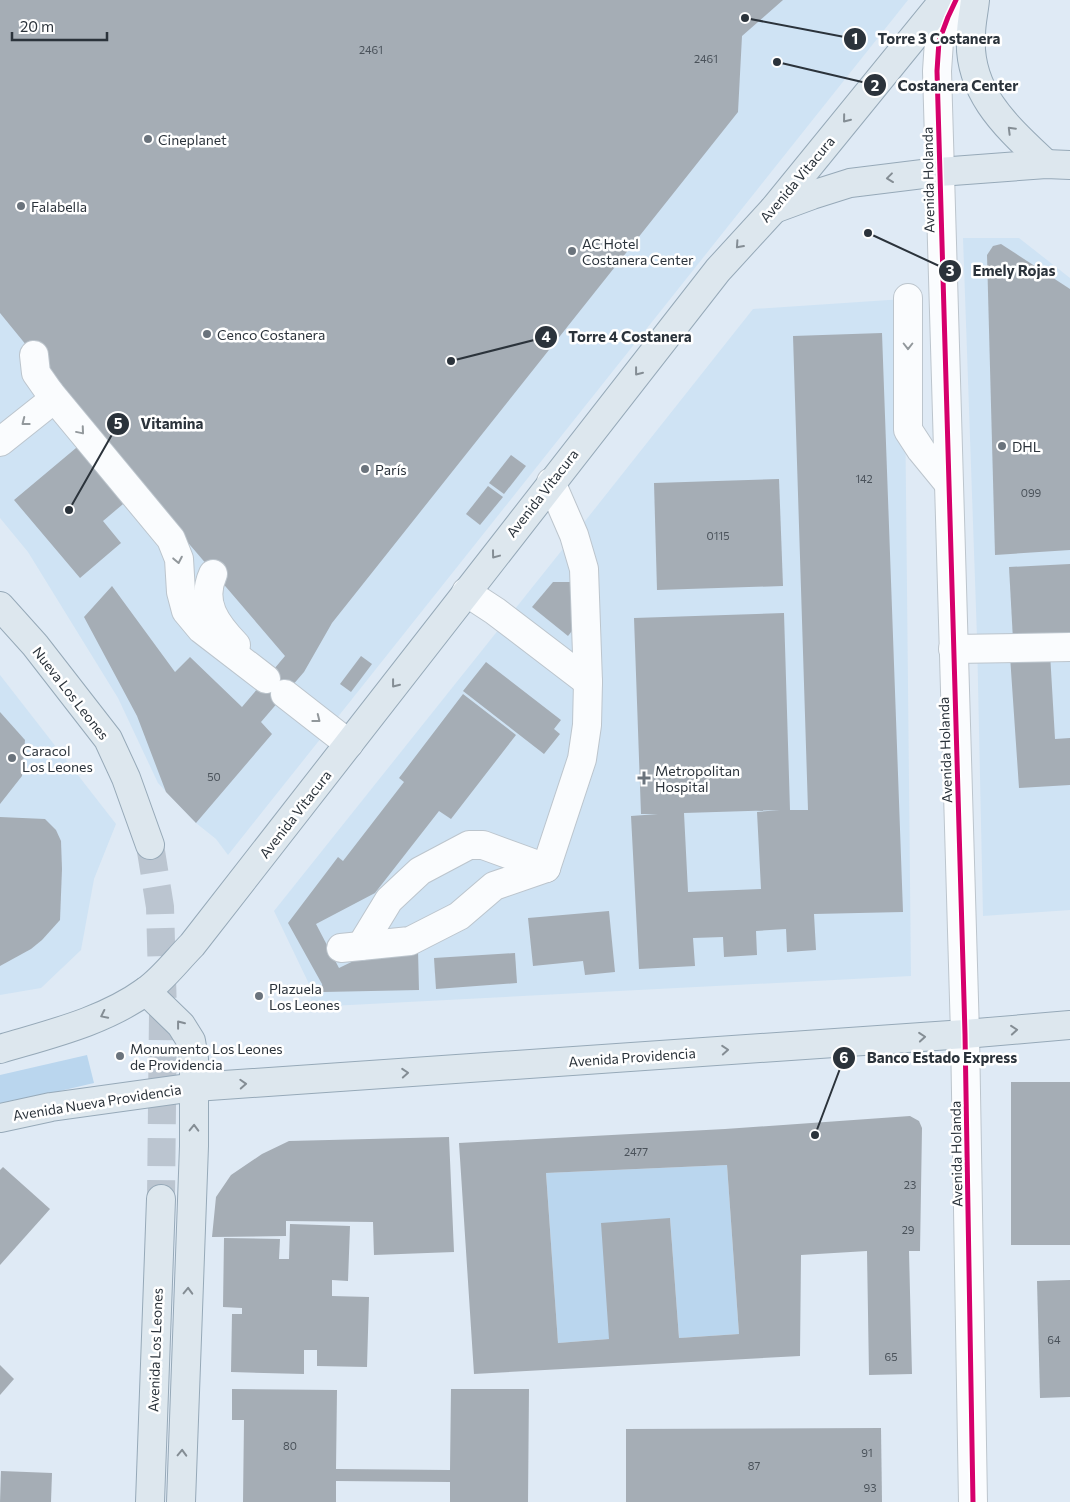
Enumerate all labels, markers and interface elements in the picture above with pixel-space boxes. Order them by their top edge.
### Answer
scale bar [12,10,108,42]
text: 20 m [20,17,54,35]
callout: Torre 3 Costanera [842,24,1010,54]
text: 1 [852,29,858,47]
text: Torre 3 Costanera [878,29,1000,47]
house number: 2461 [359,43,383,56]
house number: 2461 [694,52,718,65]
callout: Costanera Center [862,70,1028,100]
text: 2 [871,76,879,94]
text: Costanera Center [898,76,1018,94]
one-way arrow [844,113,852,122]
street label: Avenida Holanda [919,127,937,233]
one-way arrow [1008,127,1017,136]
place label: Cineplanet [158,131,227,148]
marker: Cineplanet [142,133,154,145]
street label: Avenida Vitacura [756,133,838,225]
one-way arrow [886,172,894,183]
place label: Falabella [31,198,87,215]
marker: Falabella [15,200,27,212]
place label: AC Hotel Costanera Center [582,235,694,268]
one-way arrow [736,240,745,249]
marker: AC Hotel Costanera Center [566,245,578,257]
callout: Emely Rojas [938,256,1066,286]
text: 3 [946,261,955,279]
text: Emely Rojas [973,261,1055,279]
callout: Torre 4 Costanera [533,322,701,352]
place label: Cenco Costanera [217,326,325,343]
text: 4 [541,327,551,345]
text: Torre 4 Costanera [568,327,692,345]
marker: Cenco Costanera [201,328,213,340]
one-way arrow [903,343,913,351]
one-way arrow [635,366,643,375]
callout: Vitamina [106,409,214,439]
text: 5 [114,414,123,432]
text: Vitamina [141,414,204,432]
one-way arrow [22,417,31,425]
one-way arrow [76,425,84,434]
place label: DHL [1012,438,1041,455]
marker: DHL [996,440,1008,452]
street label: Avenida Vitacura [502,446,582,540]
place label: París [375,461,407,478]
marker: París [359,463,371,475]
house number: 142 [855,472,873,485]
house number: 099 [1021,486,1042,499]
house number: 0115 [707,529,729,542]
one-way arrow [492,549,500,558]
one-way arrow [172,555,182,564]
street label: Nueva Los Leones [29,643,113,743]
one-way arrow [393,678,401,687]
street label: Avenida Holanda [935,697,955,803]
one-way arrow [311,714,320,722]
place label: Caracol Los Leones [22,742,93,775]
marker: Caracol Los Leones [6,752,18,764]
place label: Metropolitan Hospital [655,762,740,795]
street label: Avenida Vitacura [255,767,335,861]
house number: 50 [207,770,221,783]
marker: Metropolitan Hospital [637,771,651,785]
place label: Plazuela Los Leones [269,980,340,1013]
marker: Plazuela Los Leones [253,990,265,1002]
one-way arrow [100,1009,109,1019]
one-way arrow [177,1021,185,1030]
one-way arrow [1010,1025,1018,1036]
one-way arrow [918,1031,926,1042]
place label: Monumento Los Leones de Providencia [130,1040,283,1073]
callout: Banco Estado Express [832,1043,1027,1073]
street label: Avenida Providencia [568,1044,696,1070]
one-way arrow [721,1045,729,1056]
text: 6 [839,1048,849,1066]
text: Banco Estado Express [867,1048,1017,1066]
marker: Monumento Los Leones de Providencia [114,1050,126,1062]
one-way arrow [402,1067,410,1078]
one-way arrow [240,1078,248,1089]
street label: Avenida Nueva Providencia [12,1080,182,1124]
street label: Avenida Holanda [947,1101,965,1207]
one-way arrow [189,1124,199,1132]
house number: 2477 [624,1145,648,1158]
house number: 23 [904,1178,916,1191]
house number: 29 [902,1223,915,1236]
one-way arrow [183,1287,193,1294]
street label: Avenida Los Leones [144,1288,166,1412]
house number: 64 [1047,1333,1061,1346]
house number: 65 [885,1350,898,1363]
house number: 80 [283,1439,297,1452]
house number: 91 [861,1446,873,1459]
one-way arrow [177,1449,188,1457]
house number: 87 [748,1459,760,1472]
house number: 93 [864,1481,876,1494]

